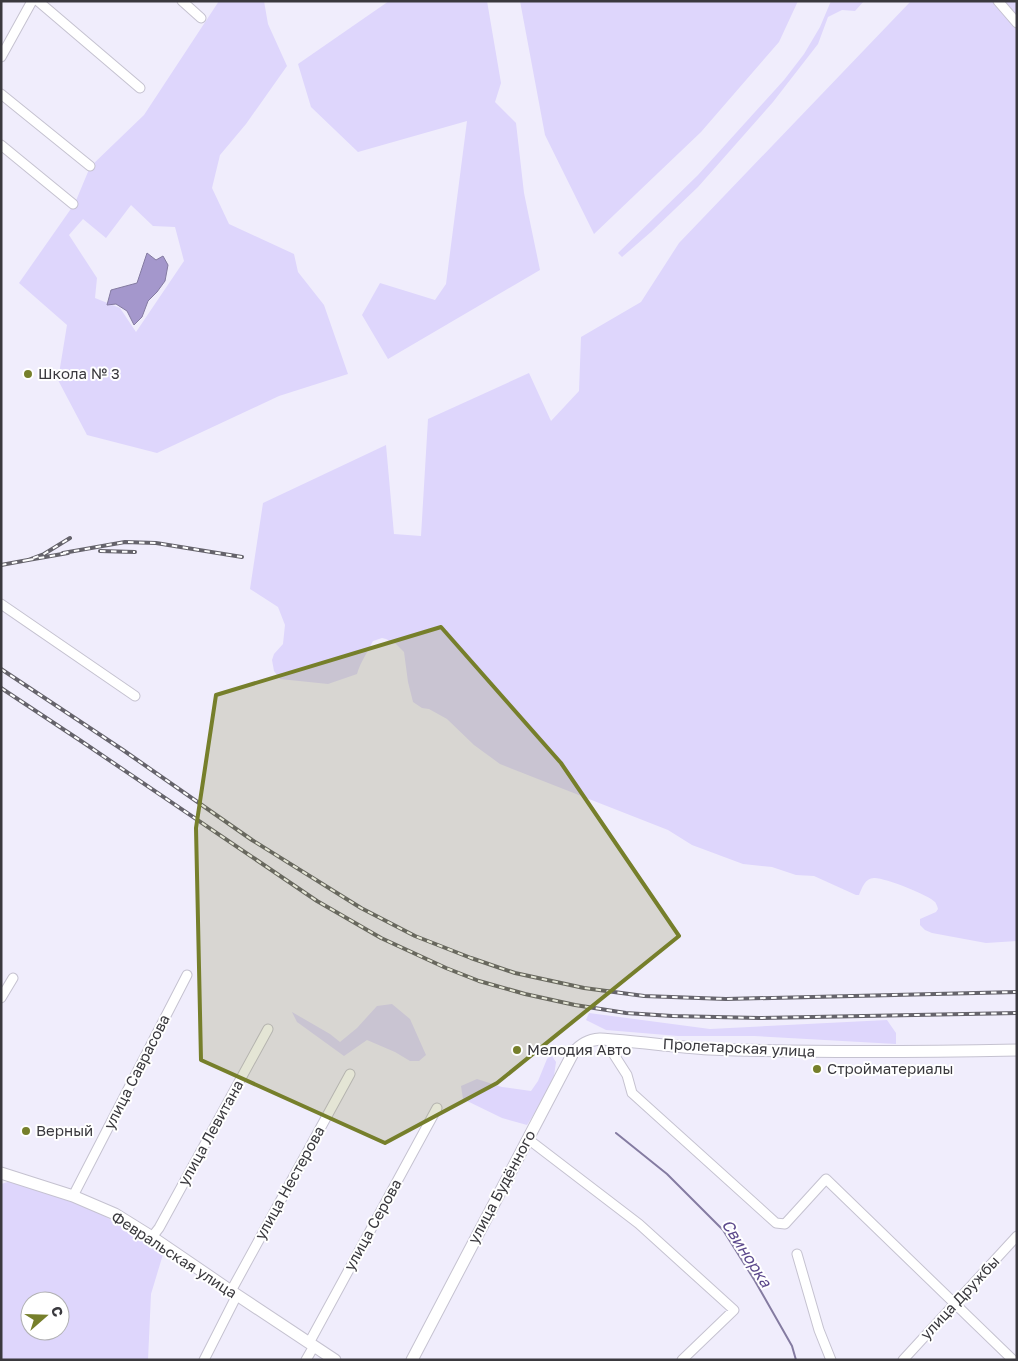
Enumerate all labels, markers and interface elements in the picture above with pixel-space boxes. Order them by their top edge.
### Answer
place label: Школа № 3 [38,364,120,382]
marker: Школа № 3 [22,368,34,380]
street label: улица Саврасова [99,1011,173,1132]
street label: Пролетарская улица [662,1034,816,1060]
place label: Мелодия Авто [527,1040,631,1058]
marker: Мелодия Авто [511,1044,523,1056]
place label: Стройматериалы [827,1059,954,1077]
marker: Стройматериалы [811,1063,823,1075]
street label: улица Левитана [174,1077,247,1188]
place label: Верный [36,1121,93,1139]
street label: улица Нестерова [250,1123,328,1242]
marker: Верный [20,1125,32,1137]
street label: улица Будённого [464,1127,539,1246]
street label: улица Серова [340,1176,405,1273]
street label: Февральская улица [108,1207,241,1301]
water label: Свинорка [718,1215,777,1292]
street label: улица Дружбы [916,1252,1003,1343]
north arrow [20,1291,70,1341]
text: С [48,1304,67,1319]

